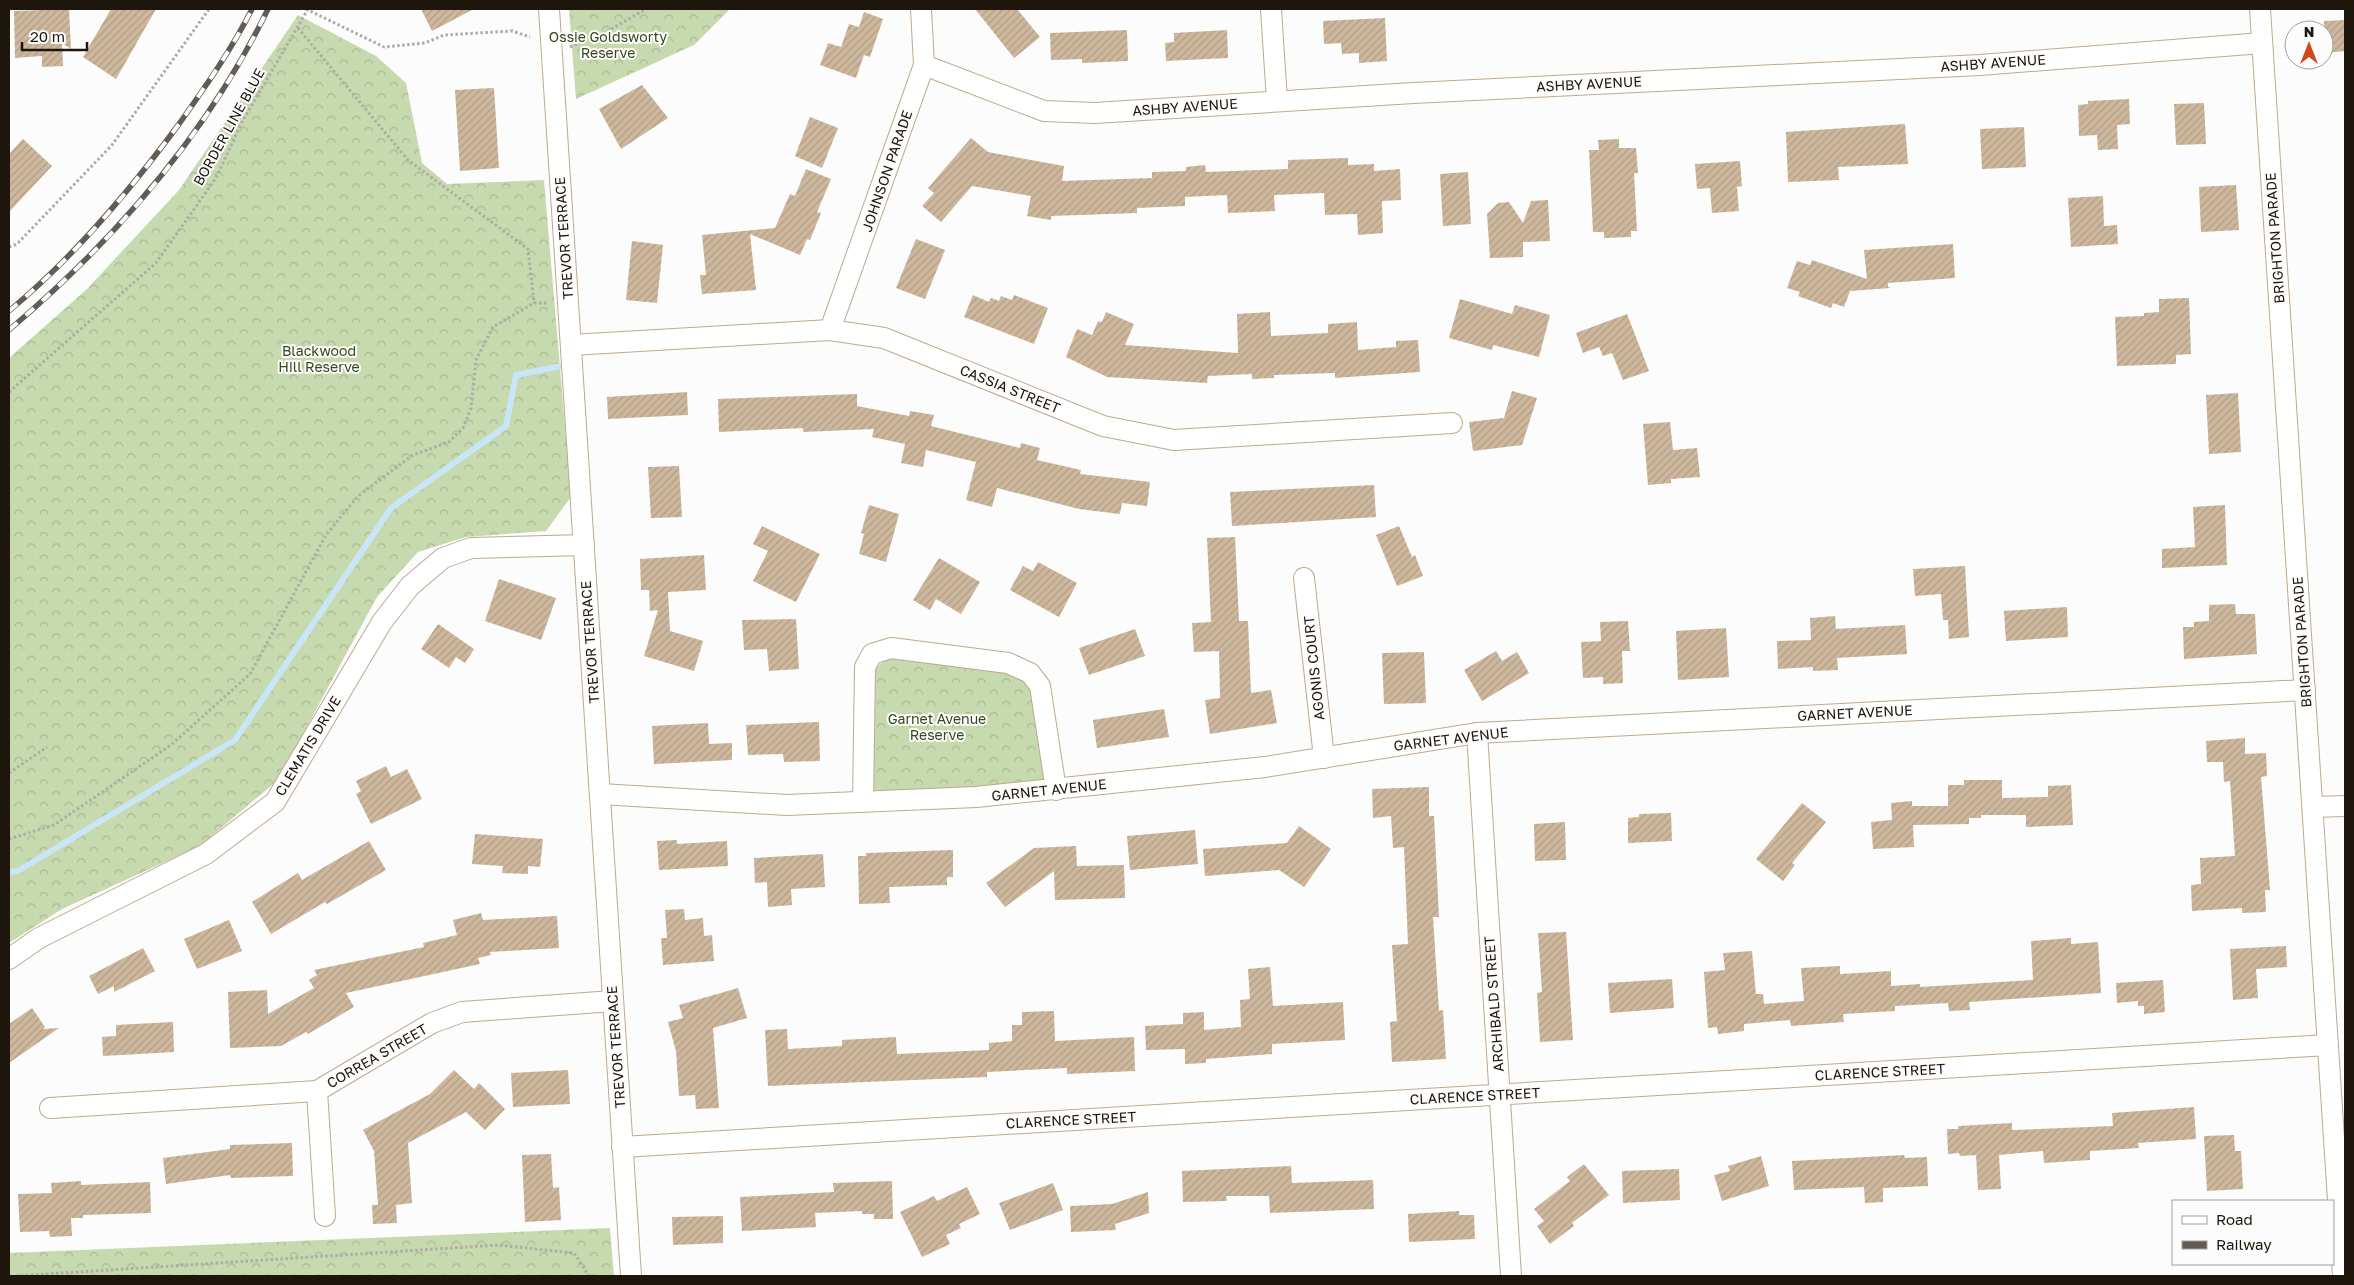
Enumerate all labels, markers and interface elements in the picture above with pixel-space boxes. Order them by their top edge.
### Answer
scale bar [22,20,88,52]
north arrow [2284,20,2334,70]
text: N [2304,23,2314,40]
text: 20 m [30,27,65,45]
park label: Ossie Goldsworty Reserve [549,28,667,61]
street label: ASHBY AVENUE [1940,50,2046,75]
street label: BORDER LINE BLUE [189,65,268,188]
street label: ASHBY AVENUE [1536,72,1642,95]
street label: ASHBY AVENUE [1132,94,1238,119]
street label: JOHNSON PARADE [858,108,915,234]
street label: BRIGHTON PARADE [2261,172,2288,304]
street label: TREVOR TERRACE [551,176,576,300]
park label: Blackwood Hill Reserve [278,342,360,375]
street label: CASSIA STREET [958,361,1063,417]
street label: BRIGHTON PARADE [2288,576,2315,708]
street label: TREVOR TERRACE [577,580,602,704]
street label: AGONIS COURT [1300,615,1327,721]
street label: CLEMATIS DRIVE [271,693,344,799]
street label: GARNET AVENUE [1797,701,1913,724]
park label: Garnet Avenue Reserve [888,710,986,743]
street label: GARNET AVENUE [1393,723,1509,754]
street label: GARNET AVENUE [991,775,1107,804]
street label: ARCHIBALD STREET [1480,935,1507,1073]
street label: TREVOR TERRACE [603,985,628,1109]
street label: CORREA STREET [323,1020,430,1091]
street label: CLARENCE STREET [1814,1060,1946,1083]
street label: CLARENCE STREET [1409,1084,1541,1107]
street label: CLARENCE STREET [1005,1108,1137,1131]
legend [2172,1200,2334,1265]
text: Road [2216,1210,2253,1228]
text: Railway [2216,1235,2272,1253]

